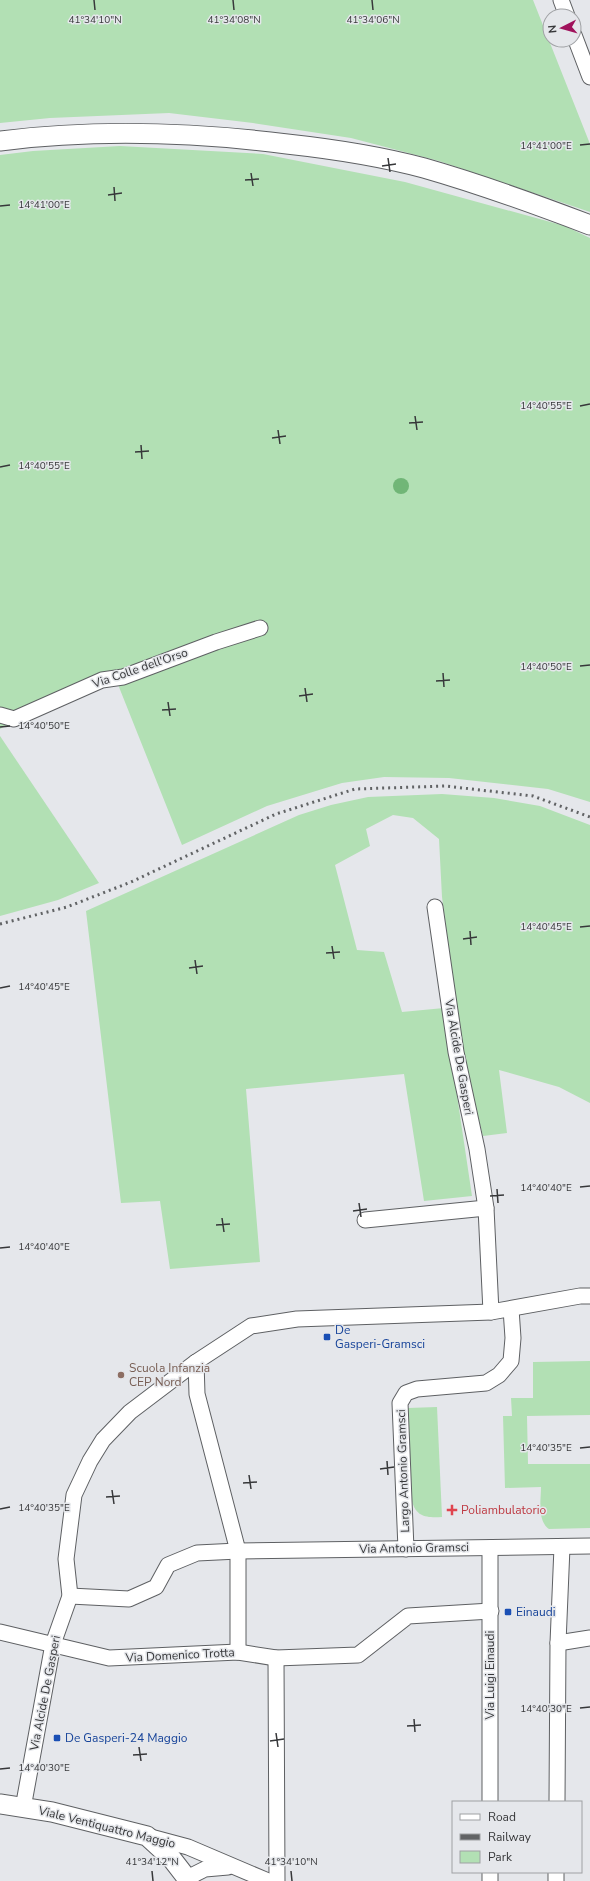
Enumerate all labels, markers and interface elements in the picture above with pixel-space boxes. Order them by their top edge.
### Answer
north arrow [542,8,582,48]
text: 41°34'10"N [68,13,122,27]
text: 41°34'08"N [207,13,261,27]
text: 41°34'06"N [346,13,400,27]
text: N [545,24,560,34]
text: 14°41'00"E [520,139,572,153]
text: 14°41'00"E [18,198,70,212]
text: 14°40'55"E [520,399,572,413]
text: 14°40'55"E [18,459,70,473]
street label: Via Colle dell'Orso [89,644,190,692]
text: 14°40'50"E [520,660,572,674]
text: 14°40'50"E [18,719,70,733]
text: 14°40'45"E [520,920,572,934]
text: 14°40'45"E [18,980,70,994]
street label: Via Alcide De Gasperi [441,997,477,1116]
text: 14°40'40"E [520,1181,572,1195]
text: 14°40'40"E [18,1240,70,1254]
place label: De Gasperi-Gramsci [335,1322,425,1352]
marker: De Gasperi-Gramsci [322,1332,332,1342]
place label: Scuola Infanzia CEP Nord [129,1360,210,1390]
marker: Scuola Infanzia CEP Nord [116,1370,126,1380]
street label: Largo Antonio Gramsci [393,1409,413,1533]
text: 14°40'35"E [520,1441,572,1455]
text: 14°40'35"E [18,1501,70,1515]
place label: Poliambulatorio [461,1502,547,1518]
marker: Poliambulatorio [446,1504,458,1516]
street label: Via Antonio Gramsci [358,1539,469,1557]
place label: Einaudi [516,1604,555,1620]
marker: Einaudi [503,1607,513,1617]
street label: Via Luigi Einaudi [482,1631,498,1720]
street label: Via Alcide De Gasperi [26,1634,64,1753]
street label: Via Domenico Trotta [124,1644,235,1666]
text: 14°40'30"E [520,1702,572,1716]
place label: De Gasperi-24 Maggio [65,1730,188,1746]
marker: De Gasperi-24 Maggio [52,1733,62,1743]
text: 14°40'30"E [18,1761,70,1775]
legend [452,1801,582,1873]
street label: Viale Ventiquattro Maggio [36,1802,177,1852]
text: Road [488,1809,516,1825]
text: Railway [488,1829,532,1845]
text: Park [488,1849,513,1865]
text: 41°34'12"N [125,1855,179,1869]
text: 41°34'10"N [264,1855,318,1869]

